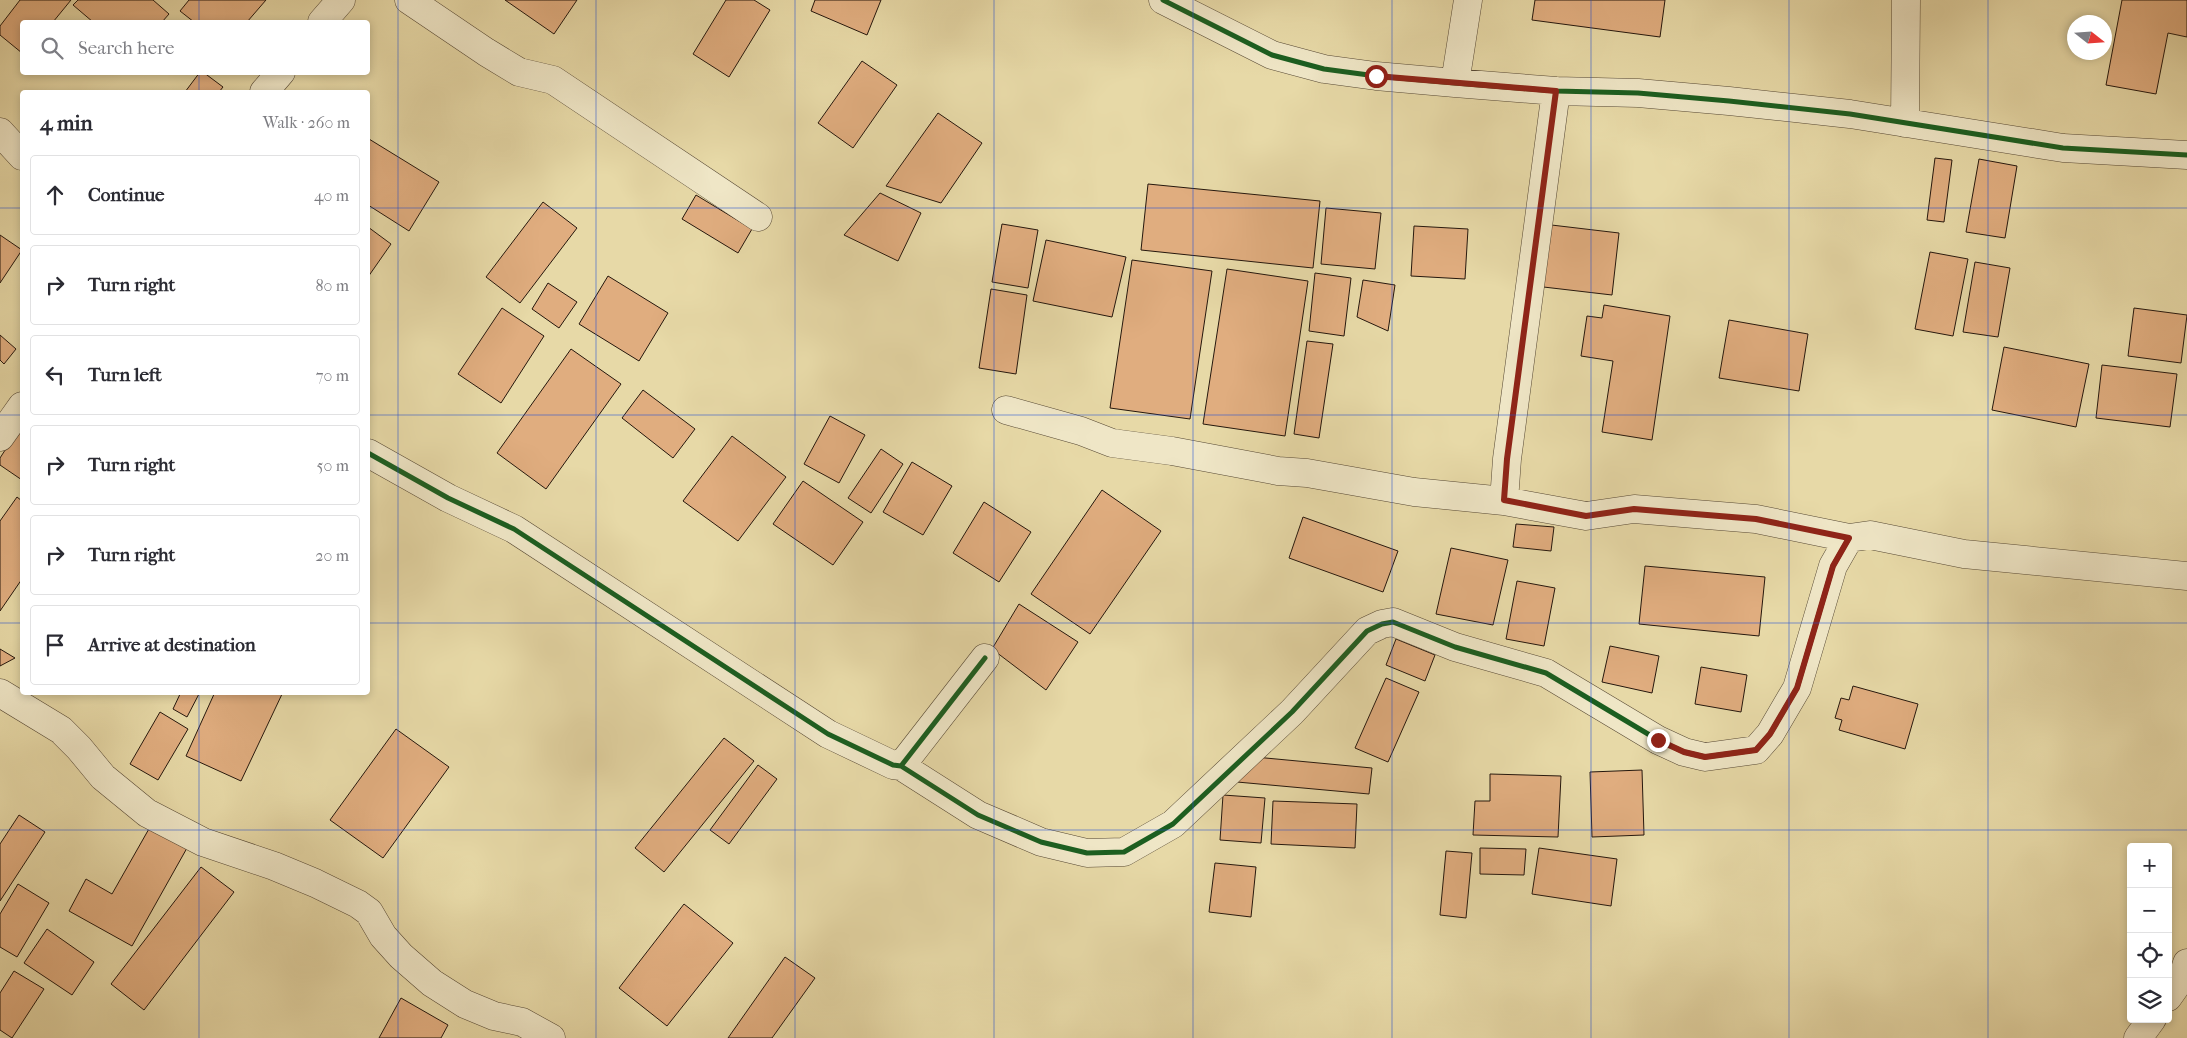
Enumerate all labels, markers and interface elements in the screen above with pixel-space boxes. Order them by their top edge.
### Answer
north arrow [2067,15,2112,60]
search box [20,20,370,75]
icon: search [38,34,66,62]
text: Search here [78,37,174,59]
route start [1365,65,1388,88]
text: 4 min [40,111,93,135]
text: Walk · 260 m [263,113,350,132]
icon: ahead [41,181,69,209]
text: Continue [88,184,164,206]
text: 40 m [314,186,349,205]
icon: right [41,271,69,299]
text: Turn right [88,274,175,296]
text: 80 m [315,276,349,295]
icon: left [41,361,69,389]
text: Turn left [88,364,162,386]
text: 70 m [316,366,349,385]
icon: right [41,451,69,479]
text: Turn right [88,454,175,476]
text: 50 m [317,456,349,475]
icon: right [41,541,69,569]
text: Turn right [88,544,175,566]
text: 20 m [315,546,349,565]
icon: arrive [41,631,69,659]
text: Arrive at destination [88,634,256,656]
route end [1647,729,1670,752]
map controls [2127,843,2172,1023]
button: + [2127,843,2172,888]
button: − [2127,888,2172,933]
button: locate [2127,933,2172,978]
button: layers [2127,978,2172,1023]

